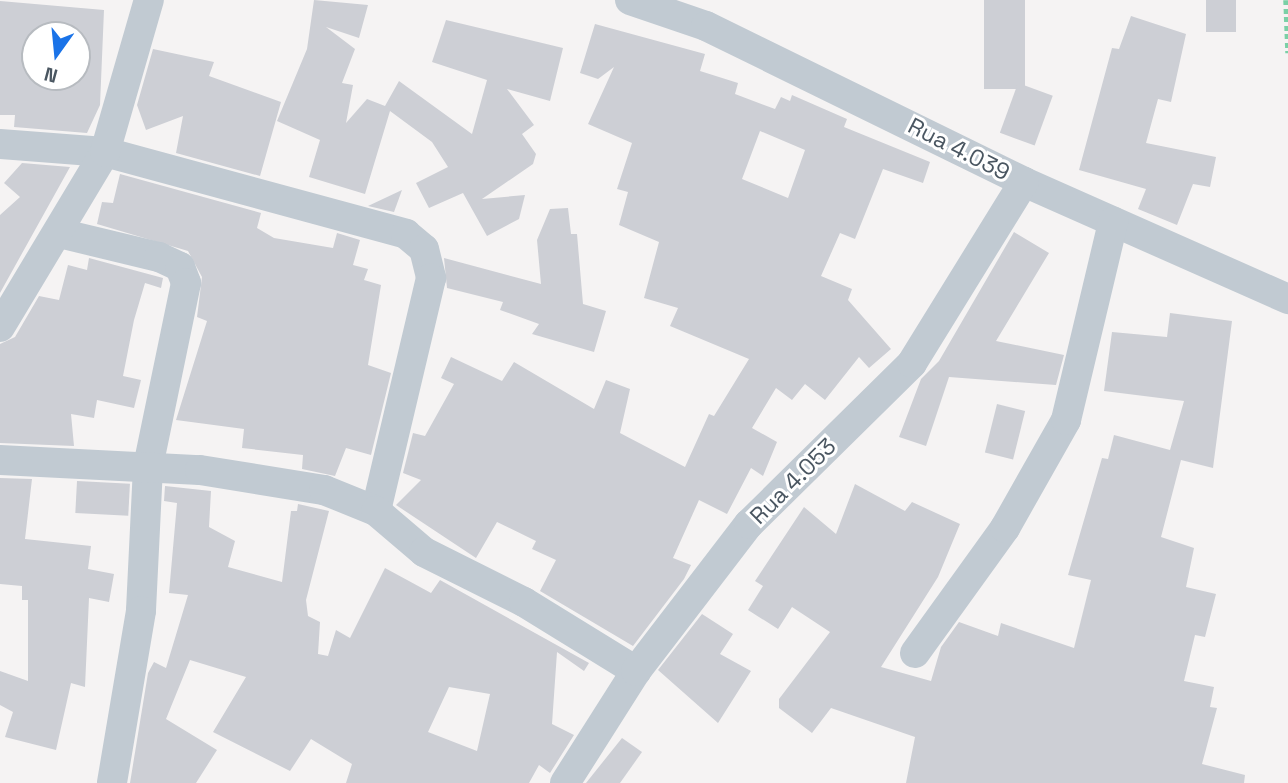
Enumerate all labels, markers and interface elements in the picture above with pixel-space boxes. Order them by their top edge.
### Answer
north arrow [21,21,91,91]
text: N [42,61,60,89]
street label: Rua 4.039 [904,112,1014,186]
street label: Rua 4.053 [744,432,842,530]

